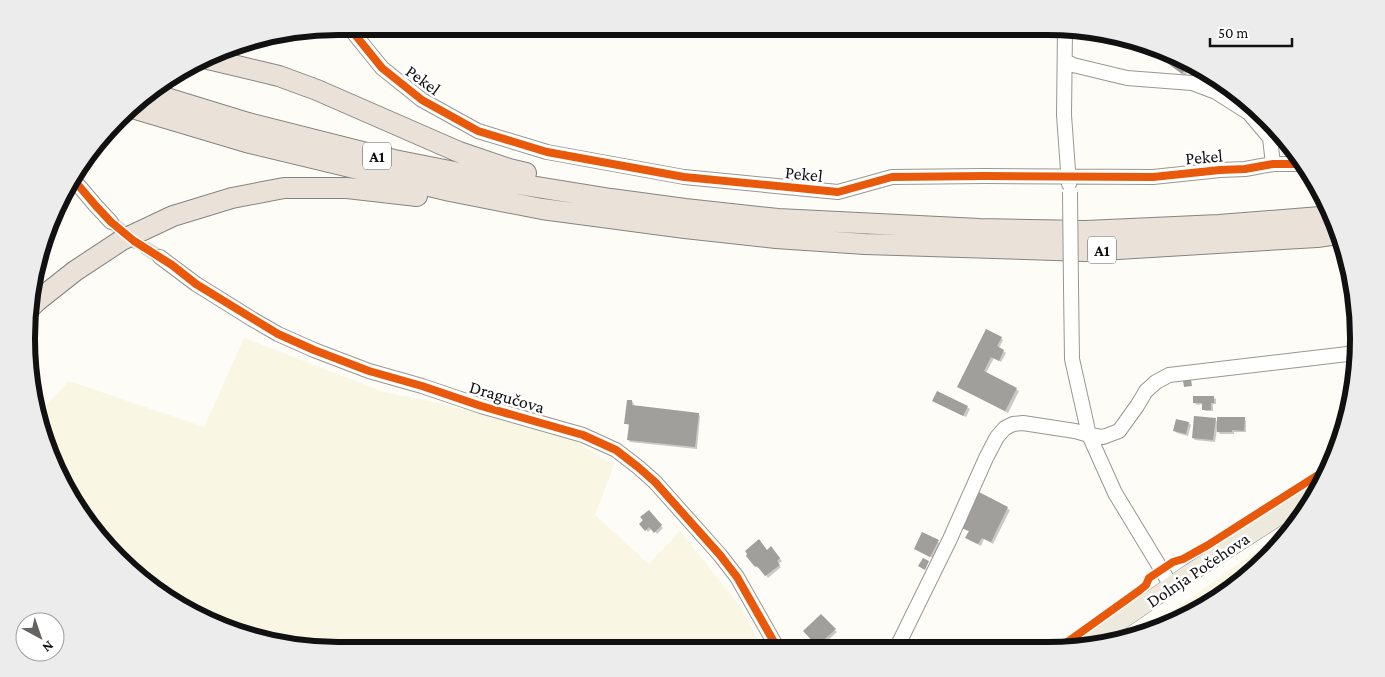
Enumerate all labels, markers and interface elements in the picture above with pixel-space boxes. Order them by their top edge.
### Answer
scale bar [1210,15,1292,47]
text: 50 m [1218,25,1248,41]
street label: Pekel [402,61,444,99]
road number: A1 [363,142,391,170]
street label: Pekel [1184,145,1224,169]
street label: Pekel [784,162,824,186]
road number: A1 [1088,236,1116,264]
street label: Dragučova [467,377,547,417]
street label: Dolnja Počehova [1143,528,1254,613]
north arrow [15,612,65,662]
text: N [39,638,57,656]

